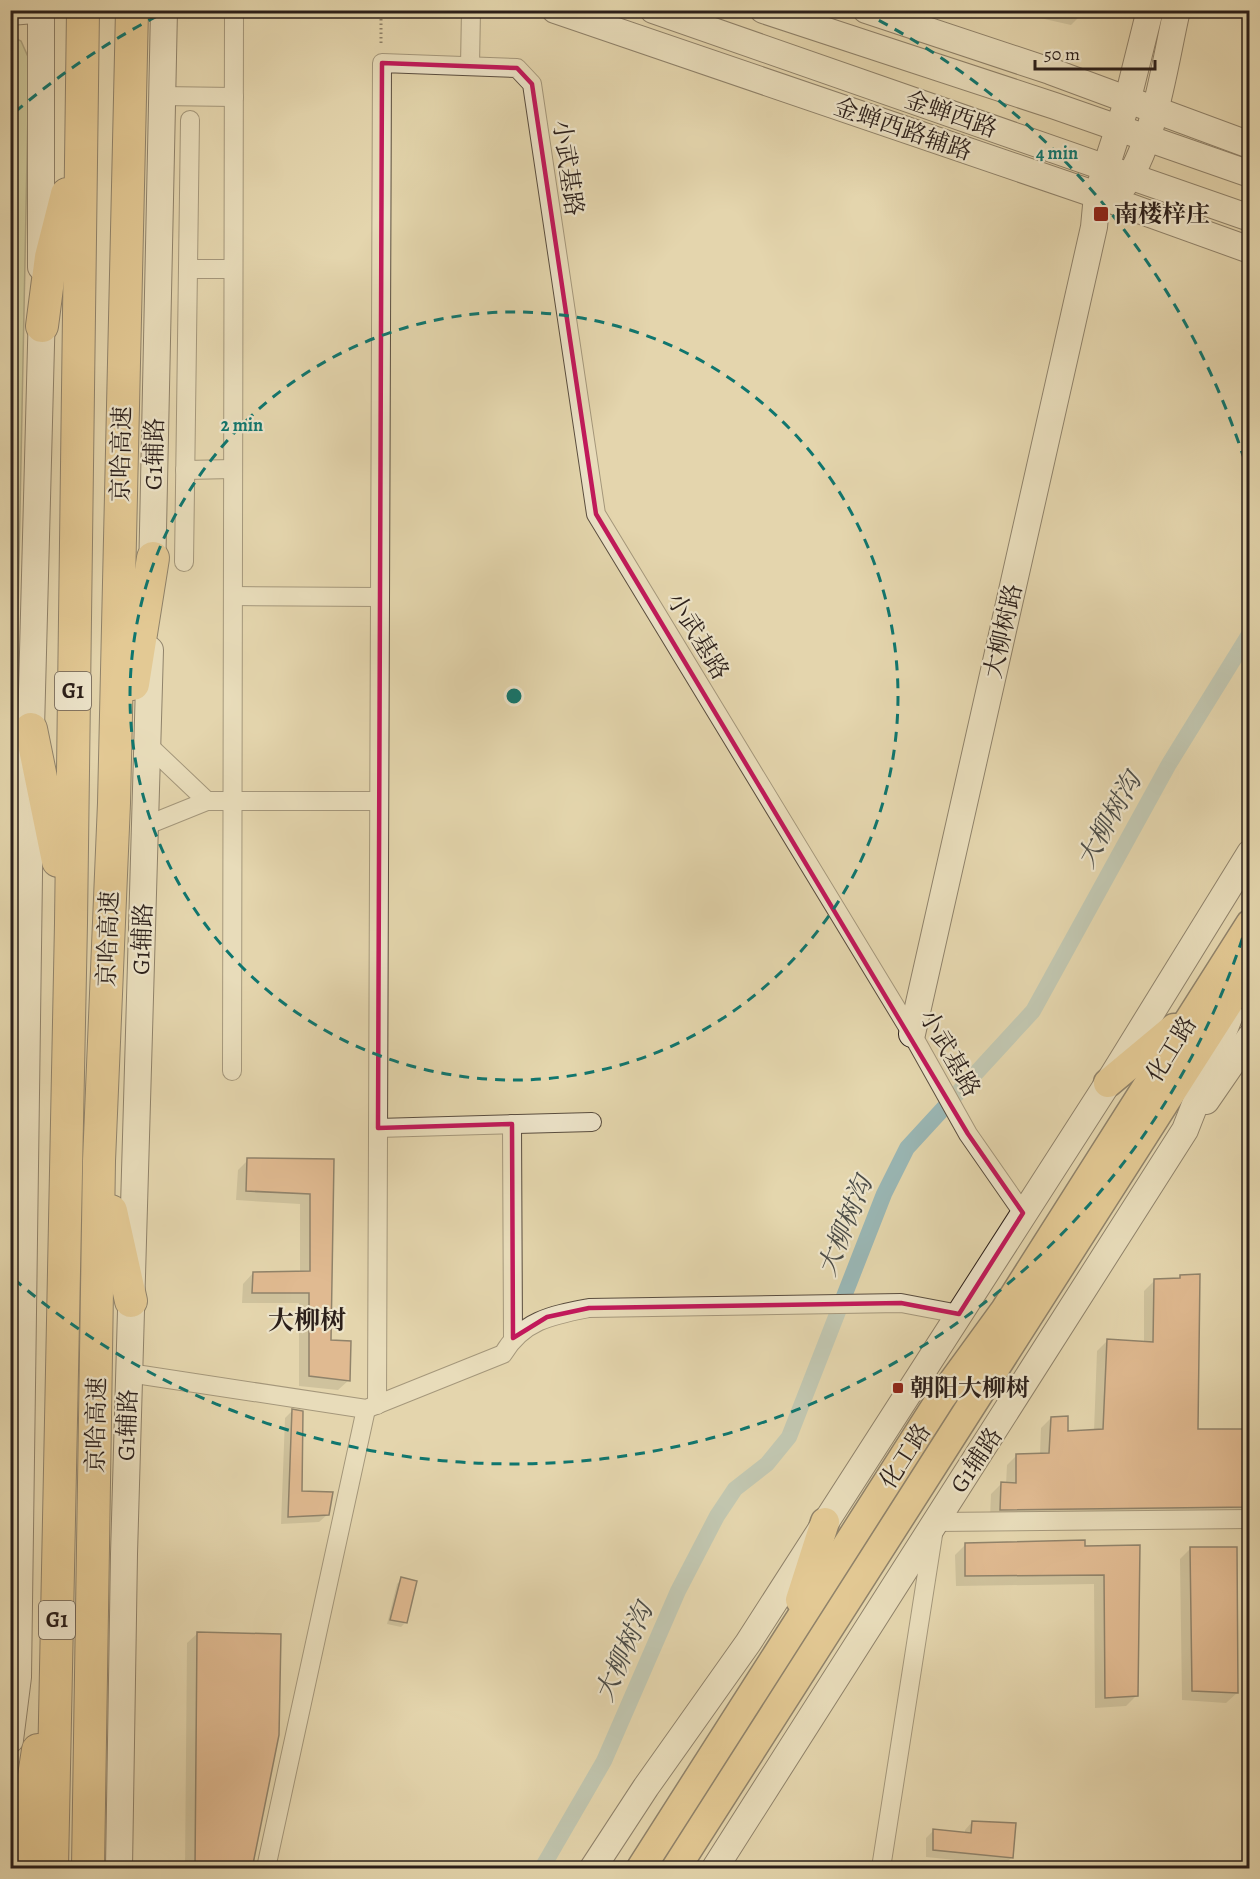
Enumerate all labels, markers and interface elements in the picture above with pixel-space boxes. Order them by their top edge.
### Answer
scale bar [1035,33,1155,71]
text: 50 m [1044,42,1080,66]
street label: 金蝉西路 [900,83,1002,145]
street label: 金蝉西路辅路 [830,90,976,168]
street label: 小武基路 [545,118,591,218]
text: 4 min [1036,141,1078,165]
place label: 南楼梓庄 [1114,198,1210,230]
marker: 南楼梓庄 [1092,205,1110,223]
street label: 京哈高速 [104,406,138,502]
text: 2 min [221,413,263,437]
street label: G1辅路 [137,418,171,490]
street label: 大柳树路 [977,581,1029,681]
street label: 小武基路 [660,587,736,685]
road number: G1 [55,672,91,710]
centre of rings [504,686,524,706]
water label: 大柳树沟 [1068,763,1151,874]
street label: 京哈高速 [90,890,126,988]
street label: G1辅路 [125,902,159,976]
street label: 小武基路 [912,1003,988,1103]
street label: 化工路 [1138,1010,1204,1088]
water label: 大柳树沟 [809,1168,882,1281]
district label: 大柳树 [268,1303,346,1338]
place label: 朝阳大柳树 [910,1372,1030,1404]
street label: 京哈高速 [79,1377,113,1473]
marker: 朝阳大柳树 [891,1381,905,1395]
street label: G1辅路 [110,1388,144,1462]
street label: 化工路 [872,1417,938,1495]
street label: G1辅路 [943,1421,1009,1499]
water label: 大柳树沟 [587,1594,663,1707]
road number: G1 [39,1601,75,1639]

